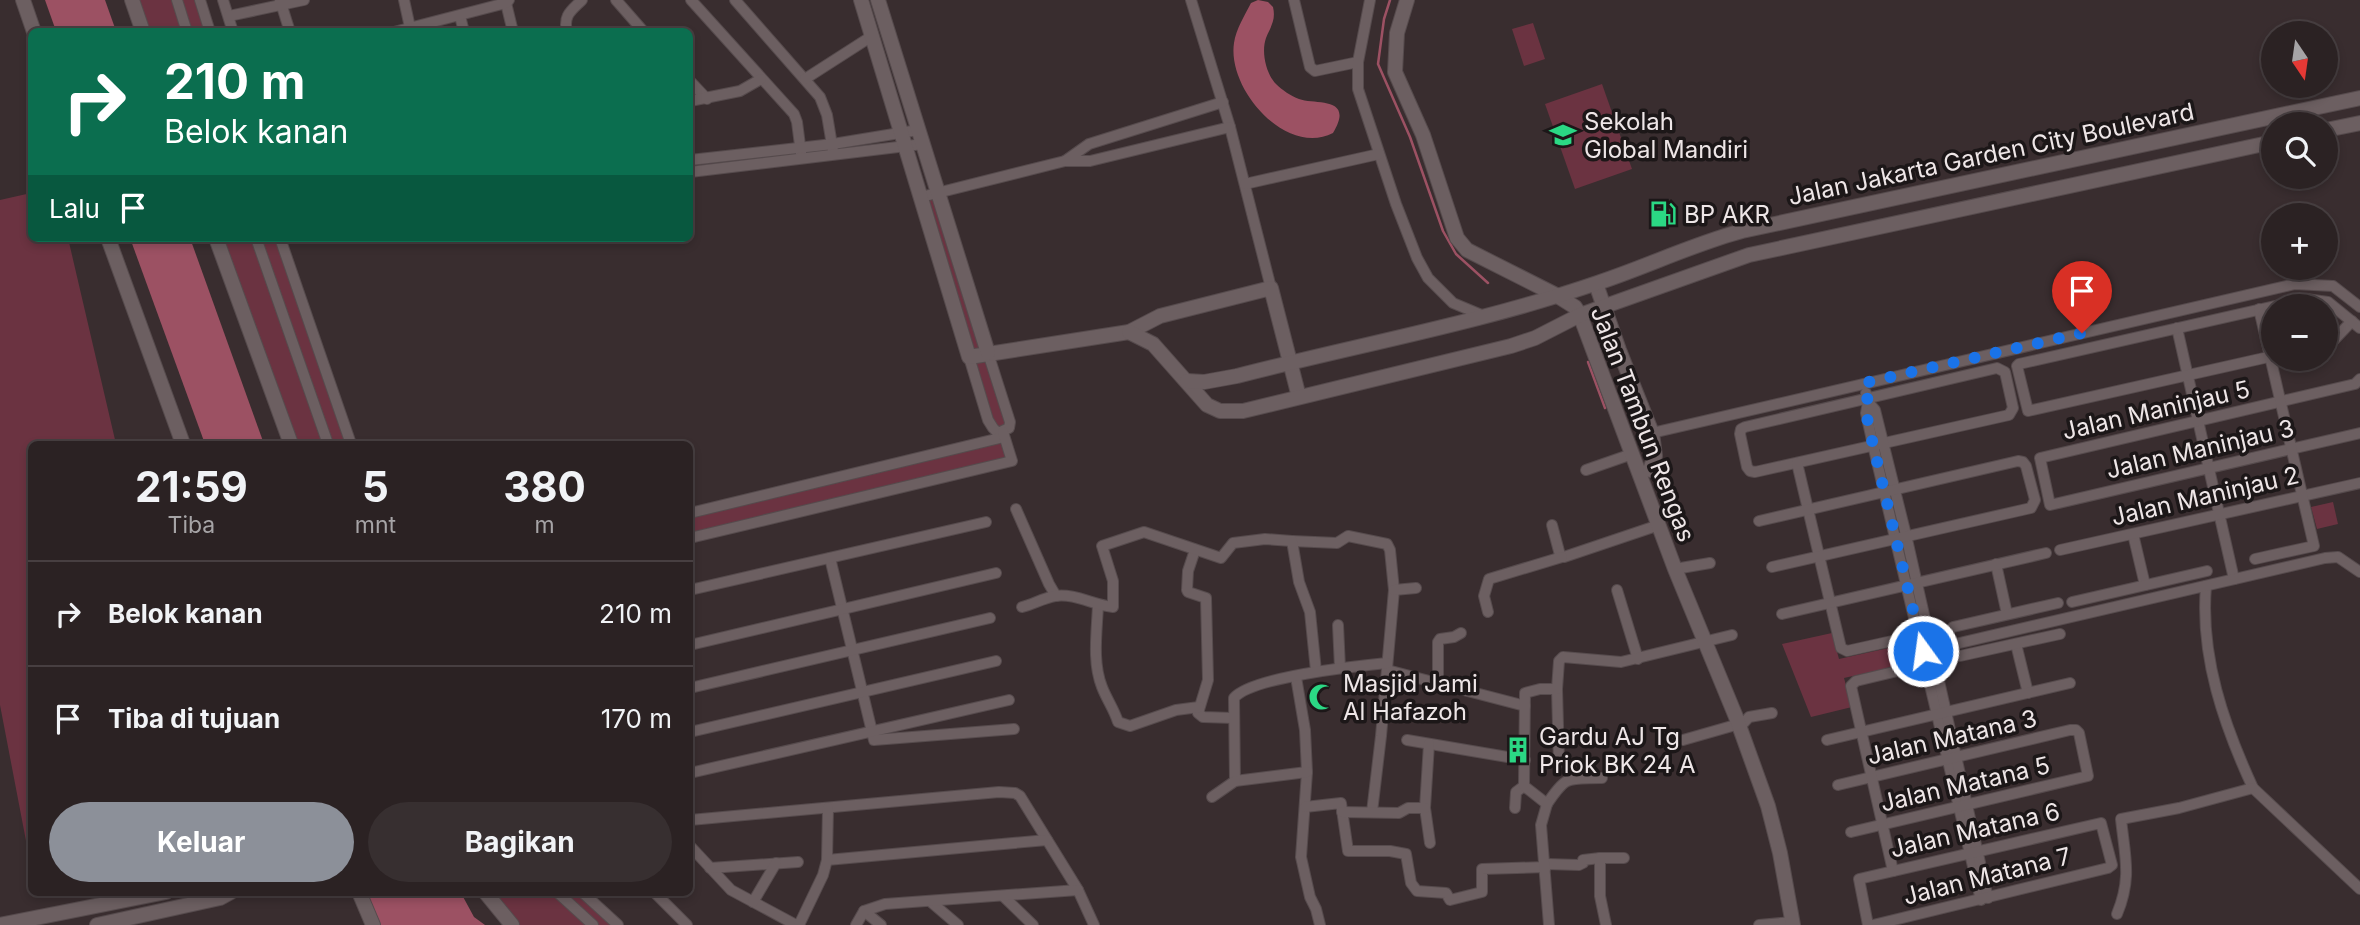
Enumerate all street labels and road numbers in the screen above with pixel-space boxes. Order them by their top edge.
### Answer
street label: Jalan Jakarta Garden City Boulevard [1785,97,2197,211]
street label: Jalan Tambun Rengas [1585,302,1701,546]
street label: Jalan Maninjau 5 [2059,374,2253,446]
street label: Jalan Maninjau 3 [2103,413,2297,485]
street label: Jalan Maninjau 2 [2108,460,2302,532]
street label: Jalan Matana 3 [1864,703,2040,771]
street label: Jalan Matana 5 [1877,750,2053,818]
street label: Jalan Matana 6 [1887,796,2063,864]
street label: Jalan Matana 7 [1900,841,2074,911]

